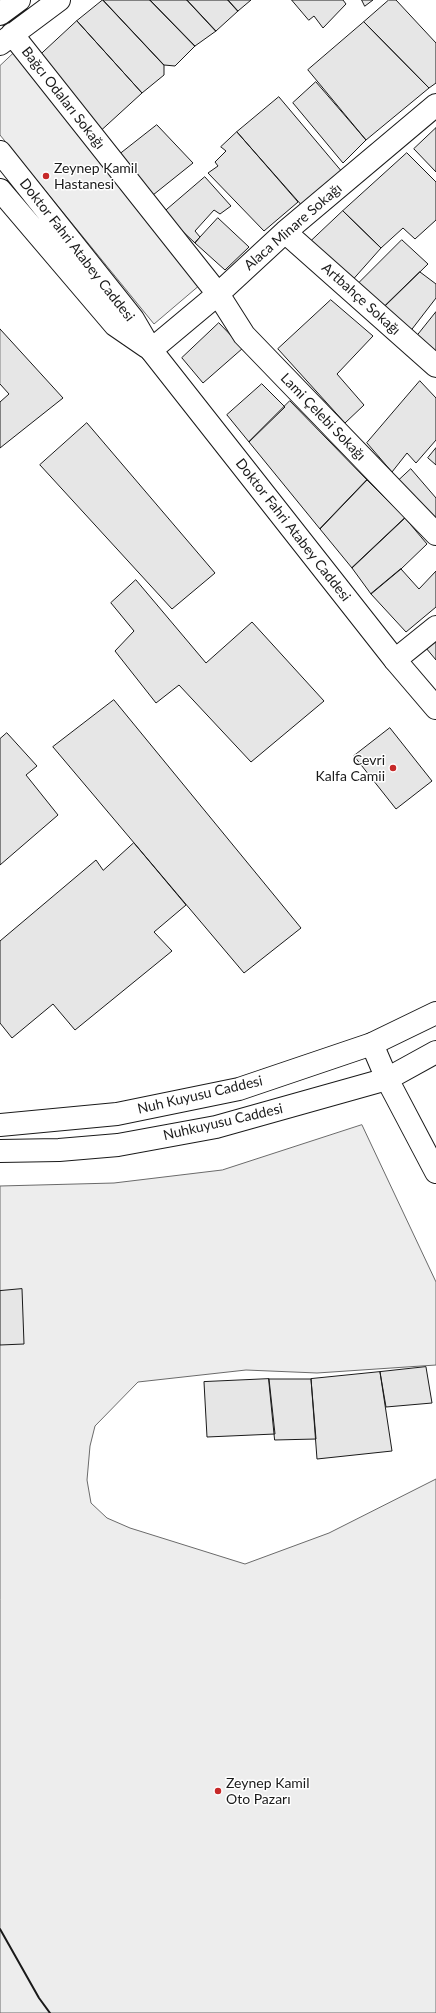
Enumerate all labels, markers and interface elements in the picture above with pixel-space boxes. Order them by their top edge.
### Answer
street label: Bağcı Odaları Sokağı [18,44,108,152]
place label: Zeynep Kamil Hastanesi [54,160,138,192]
marker: Zeynep Kamil Hastanesi [41,171,51,181]
street label: Doktor Fahri Atabey Caddesi [16,175,138,325]
street label: Alaca Minare Sokağı [241,180,345,274]
street label: Artbahçe Sokağı [318,259,404,339]
street label: Lami Çelebi Sokağı [277,370,369,464]
street label: Doktor Fahri Atabey Caddesi [232,455,354,605]
place label: Cevri Kalfa Camii [316,752,385,784]
marker: Cevri Kalfa Camii [388,763,398,773]
street label: Nuh Kuyusu Caddesi [136,1072,264,1118]
street label: Nuhkuyusu Caddesi [161,1100,285,1144]
place label: Zeynep Kamil Oto Pazarı [226,1775,310,1808]
marker: Zeynep Kamil Oto Pazarı [213,1786,223,1796]

